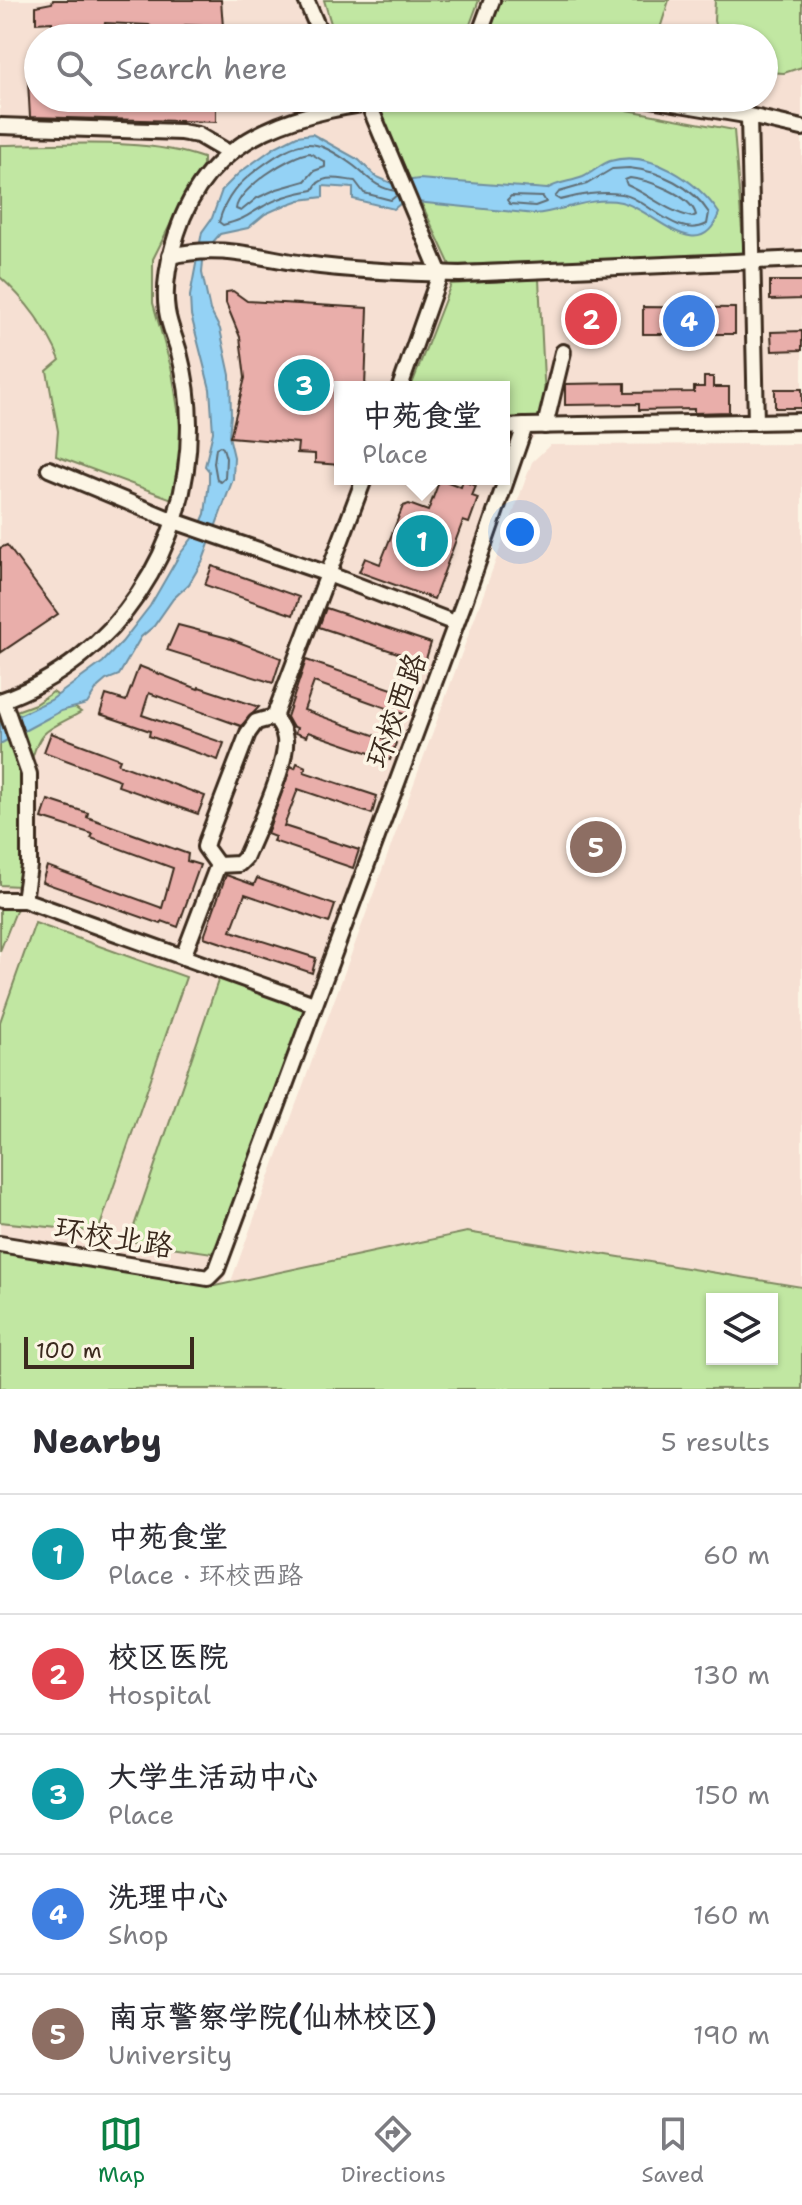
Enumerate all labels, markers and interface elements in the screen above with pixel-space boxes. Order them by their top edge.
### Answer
search box [24,24,778,112]
icon: search [52,46,96,90]
text: Search here [116,48,287,89]
pin: 2 [565,289,617,349]
pin: 4 [663,291,715,351]
pin: 3 [278,355,330,415]
popup [334,381,510,485]
text: 中苑食堂 [362,395,482,436]
text: Place [362,436,428,471]
pin: 1 [396,511,448,571]
your location [500,512,540,552]
street label: 环校西路 [356,647,436,773]
pin: 5 [570,817,622,877]
street label: 环校北路 [52,1207,176,1267]
map controls [706,1293,778,1365]
button: layers [706,1293,778,1365]
scale bar [24,1333,194,1369]
text: 100 m [36,1336,102,1365]
text: Nearby [32,1418,162,1464]
text: 5 results [661,1424,770,1459]
text: 中苑食堂 [108,1516,228,1557]
text: 1 [52,1537,64,1572]
text: 60 m [703,1537,770,1572]
text: Place · 环校西路 [108,1557,303,1592]
text: 校区医院 [108,1636,228,1677]
text: 2 [49,1657,67,1692]
text: 130 m [693,1657,770,1692]
text: Hospital [108,1677,211,1712]
text: 大学生活动中心 [108,1756,318,1797]
text: 3 [49,1777,67,1812]
text: 150 m [694,1777,770,1812]
text: Place [108,1797,174,1832]
text: 洗理中心 [108,1876,228,1917]
text: 4 [49,1897,67,1932]
text: 160 m [693,1897,770,1932]
text: Shop [108,1917,169,1952]
text: 南京警察学院(仙林校区) [108,1996,437,2037]
text: 5 [50,2017,66,2052]
text: 190 m [693,2017,770,2052]
text: University [108,2037,232,2072]
tab: Map [98,2112,145,2189]
tab: Directions [341,2112,446,2189]
tab: Saved [642,2112,704,2189]

